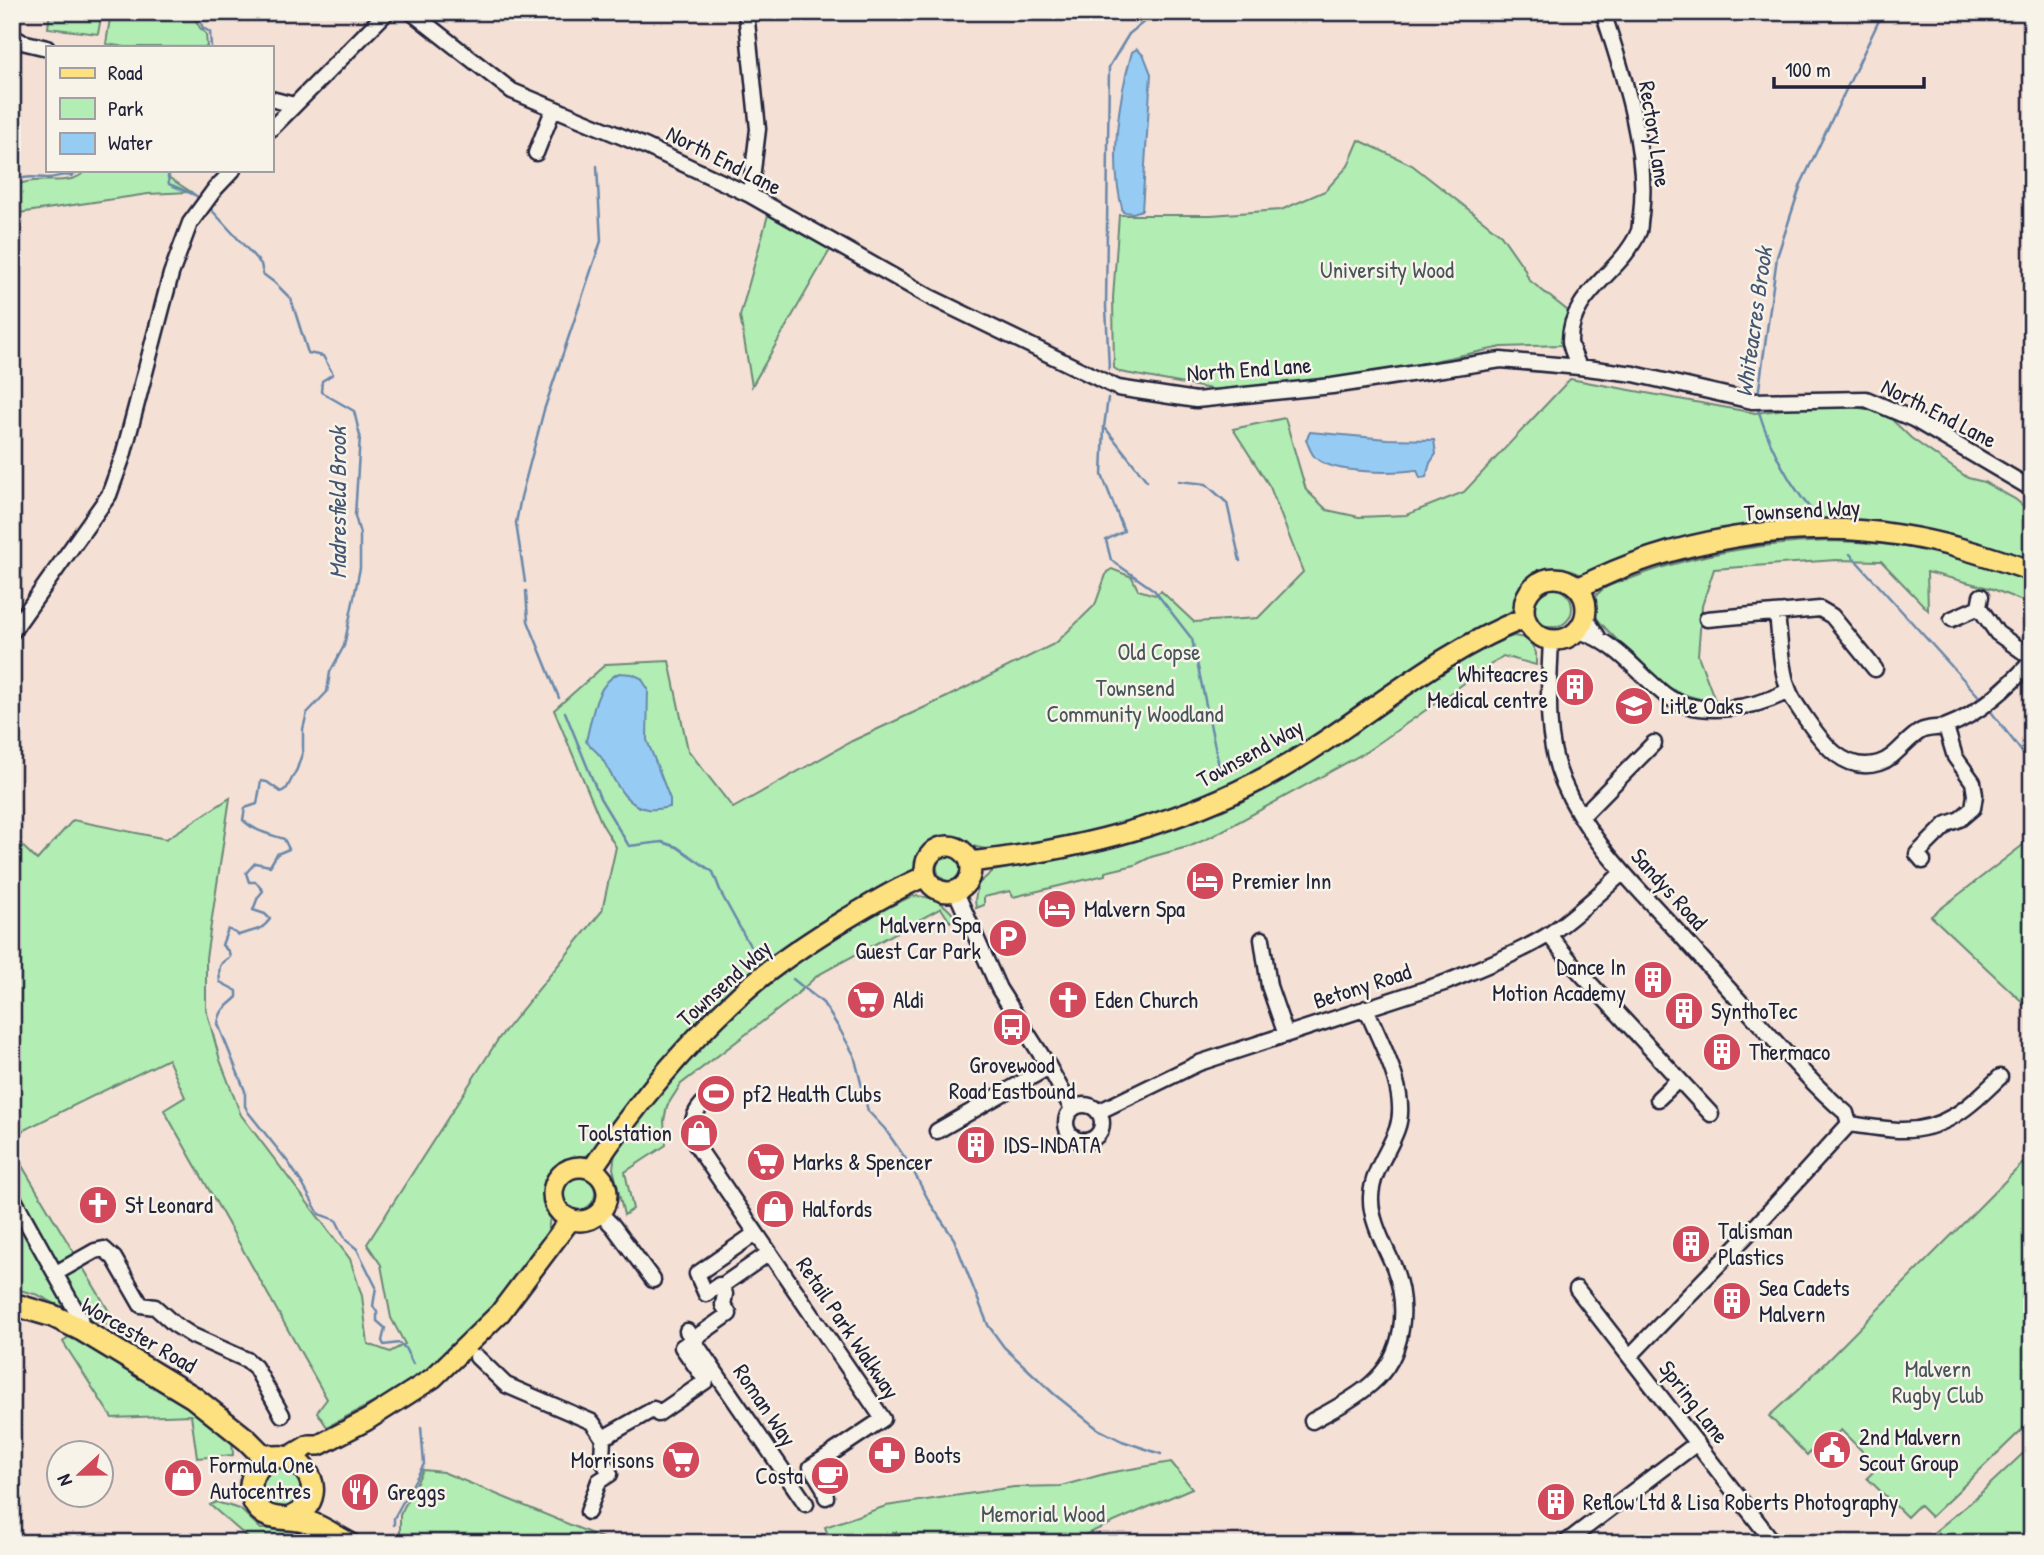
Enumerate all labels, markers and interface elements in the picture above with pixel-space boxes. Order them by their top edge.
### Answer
legend [46,46,273,172]
scale bar [1774,46,1925,90]
text: 100 m [1785,55,1831,84]
text: Road [108,58,142,87]
street label: Rectory Lane [1632,79,1679,189]
text: Park [108,94,143,123]
street label: North End Lane [661,117,787,202]
text: Water [108,128,153,157]
water label: Whiteacres Brook [1727,243,1780,399]
park label: University Wood [1320,254,1454,285]
street label: North End Lane [1185,349,1312,388]
street label: North End Lane [1876,370,2002,455]
water label: Madresfield Brook [321,425,353,579]
street label: Townsend Way [1743,491,1861,528]
park label: Old Copse [1118,636,1200,667]
place label: Whiteacres Medical centre [1427,658,1548,715]
building icon: Whiteacres Medical centre [1554,666,1596,708]
park label: Townsend Community Woodland [1046,672,1224,729]
school or university icon: Litle Oaks [1613,685,1655,727]
place label: Litle Oaks [1661,690,1744,721]
street label: Townsend Way [1191,711,1309,794]
street label: Sandys Road [1624,841,1715,936]
hotel icon: Premier Inn [1184,860,1226,902]
place label: Premier Inn [1232,865,1331,896]
hotel icon: Malvern Spa [1036,888,1078,930]
place label: Malvern Spa [1084,893,1185,924]
place label: Malvern Spa Guest Car Park [855,909,981,966]
parking icon: Malvern Spa Guest Car Park [987,917,1029,959]
street label: Townsend Way [670,932,778,1033]
place label: Dance In Motion Academy [1492,951,1626,1008]
street label: Betony Road [1309,955,1415,1016]
building icon: Dance In Motion Academy [1632,959,1674,1001]
supermarket icon: Aldi [845,979,887,1021]
church icon: Eden Church [1047,979,1089,1021]
place label: Aldi [893,984,924,1015]
place label: Eden Church [1095,984,1198,1015]
building icon: SynthoTec [1663,990,1705,1032]
place label: SynthoTec [1711,995,1797,1026]
bus stop icon: Grovewood Road Eastbound [991,1006,1033,1048]
building icon: Thermaco [1701,1031,1743,1073]
place label: Thermaco [1749,1036,1830,1067]
place label: Grovewood Road Eastbound [949,1049,1075,1106]
sports icon: pf2 Health Clubs [695,1073,737,1115]
place label: pf2 Health Clubs [743,1078,881,1109]
shop icon: Toolstation [678,1112,720,1154]
place label: Toolstation [578,1117,672,1148]
building icon: IDS-INDATA [955,1124,997,1166]
place label: IDS-INDATA [1003,1129,1101,1160]
supermarket icon: Marks & Spencer [745,1141,787,1183]
place label: Marks & Spencer [793,1146,933,1177]
church icon: St Leonard [77,1184,119,1226]
shop icon: Halfords [754,1188,796,1230]
place label: St Leonard [125,1189,213,1220]
place label: Halfords [802,1193,872,1224]
place label: Talisman Plastics [1718,1215,1793,1272]
building icon: Talisman Plastics [1670,1223,1712,1265]
street label: Retail Park Walkway [789,1251,908,1405]
place label: Sea Cadets Malvern [1759,1272,1850,1329]
building icon: Sea Cadets Malvern [1711,1280,1753,1322]
street label: Worcester Road [76,1289,203,1380]
park label: Malvern Rugby Club [1892,1353,1984,1410]
street label: Spring Lane [1652,1354,1737,1450]
street label: Roman Way [727,1358,804,1452]
place label: 2nd Malvern Scout Group [1859,1421,1961,1478]
public building icon: 2nd Malvern Scout Group [1811,1429,1853,1471]
pharmacy icon: Boots [866,1434,908,1476]
supermarket icon: Morrisons [660,1439,702,1481]
place label: Boots [914,1439,961,1470]
north arrow [46,1440,116,1510]
place label: Morrisons [571,1444,654,1475]
place label: Formula One Autocentres [209,1449,314,1506]
cafe icon: Costa [809,1455,851,1497]
shop icon: Formula One Autocentres [162,1457,204,1499]
place label: Costa [755,1460,803,1491]
text: N [50,1471,78,1490]
restaurant icon: Greggs [339,1471,381,1513]
place label: Greggs [387,1476,446,1507]
building icon: Reflow Ltd & Lisa Roberts Photography [1535,1481,1577,1523]
place label: Reflow Ltd & Lisa Roberts Photography [1583,1486,1899,1517]
park label: Memorial Wood [981,1498,1105,1529]

